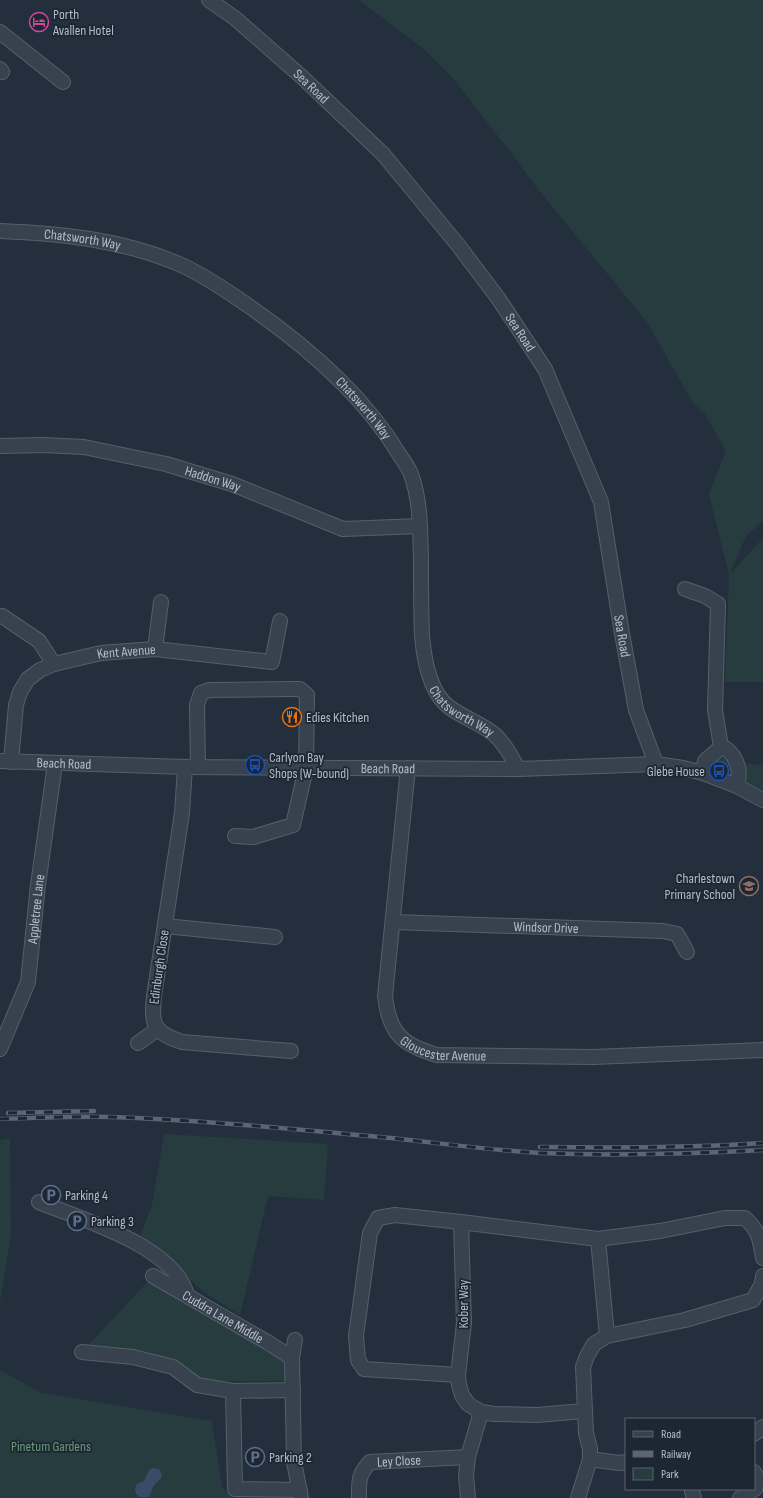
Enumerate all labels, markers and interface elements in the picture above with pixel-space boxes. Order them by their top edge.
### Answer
place label: Porth Avallen Hotel [52,6,114,39]
hotel icon: Porth Avallen Hotel [28,11,50,33]
street label: Sea Road [290,65,333,107]
street label: Chatsworth Way [44,225,123,254]
street label: Sea Road [502,310,540,355]
street label: Chatsworth Way [333,373,396,443]
street label: Haddon Way [183,462,244,496]
street label: Sea Road [611,614,635,659]
street label: Kent Avenue [95,640,156,662]
street label: Chatsworth Way [426,683,498,740]
restaurant icon: Edies Kitchen [281,706,303,728]
place label: Edies Kitchen [306,709,369,726]
place label: Carlyon Bay Shops (W-bound) [269,749,349,782]
street label: Beach Road [36,754,92,772]
bus stop icon: Carlyon Bay Shops (W-bound) [244,754,266,776]
street label: Beach Road [361,760,415,777]
bus stop icon: Glebe House [708,760,730,782]
place label: Glebe House [647,763,705,780]
place label: Charlestown Primary School [665,870,735,903]
street label: Appletree Lane [23,873,48,946]
school or university icon: Charlestown Primary School [738,875,760,897]
street label: Windsor Drive [513,918,579,937]
street label: Edinburgh Close [145,929,173,1005]
street label: Gloucester Avenue [397,1032,486,1064]
parking icon: Parking 4 [40,1184,62,1206]
place label: Parking 4 [65,1187,108,1204]
parking icon: Parking 3 [66,1210,88,1232]
place label: Parking 3 [91,1213,134,1230]
street label: Kober Way [455,1279,472,1329]
street label: Cuddra Lane Middle [179,1286,267,1347]
legend [625,1418,755,1490]
text: Road [661,1427,681,1442]
park label: Pinetum Gardens [11,1438,91,1455]
parking icon: Parking 2 [244,1446,266,1468]
text: Railway [661,1447,692,1462]
place label: Parking 2 [269,1449,312,1466]
street label: Ley Close [376,1451,421,1470]
text: Park [661,1467,679,1482]

